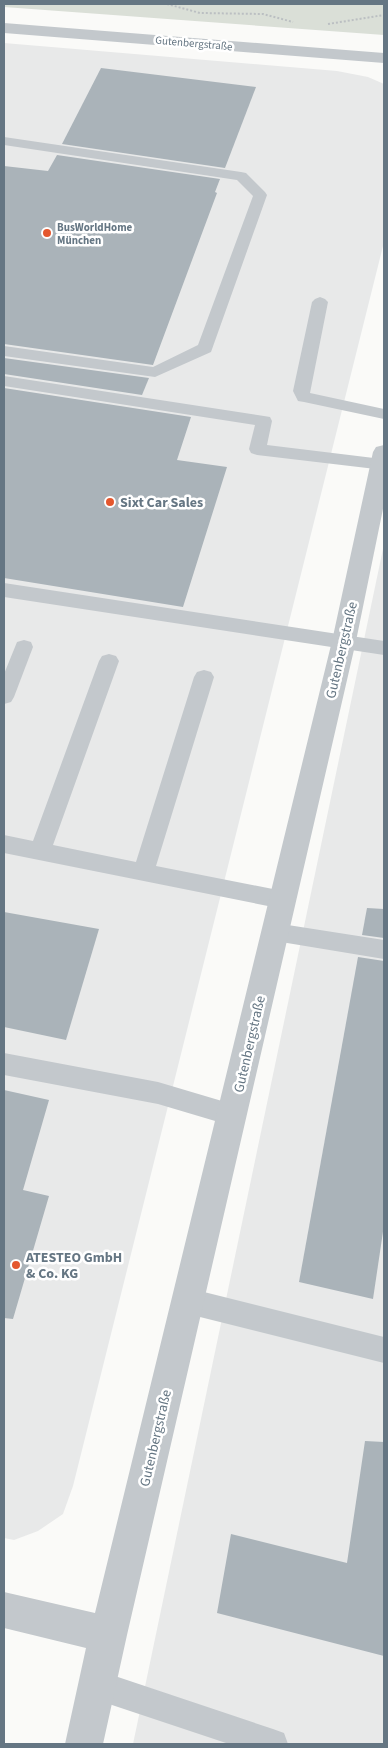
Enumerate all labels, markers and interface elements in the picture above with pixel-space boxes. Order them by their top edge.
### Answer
street label: Gutenbergstraße [155,33,234,54]
place label: BusWorldHome München [57,220,133,248]
marker: BusWorldHome München [41,227,53,239]
place label: Sixt Car Sales [120,493,203,513]
marker: Sixt Car Sales [104,496,116,508]
street label: Gutenbergstraße [321,600,363,701]
street label: Gutenbergstraße [229,994,271,1095]
place label: ATESTEO GmbH & Co. KG [25,1248,122,1284]
marker: ATESTEO GmbH & Co. KG [10,1259,22,1271]
street label: Gutenbergstraße [135,1388,177,1489]

